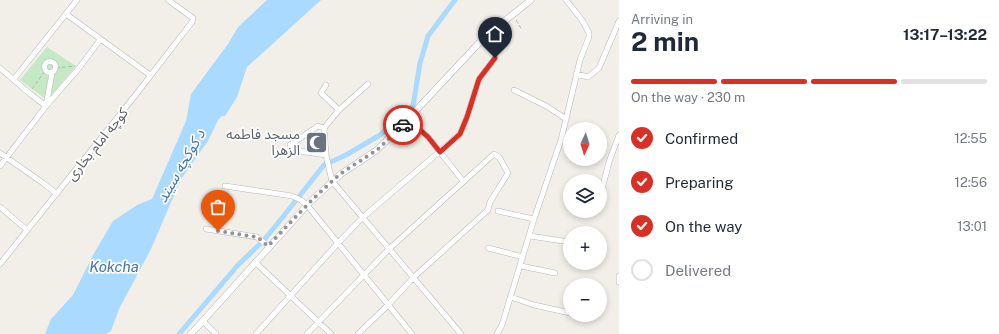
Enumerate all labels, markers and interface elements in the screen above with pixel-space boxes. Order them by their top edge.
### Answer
text: Arriving in [631,12,693,27]
pin [478,17,512,58]
icon: home [484,23,506,45]
text: 2 min [631,26,699,57]
text: 13:17–13:22 [903,26,987,43]
text: On the way · 230 m [631,90,745,105]
street label: کوچه امام بخاری [63,104,133,185]
courier [383,105,423,145]
icon: car [392,114,414,136]
north arrow [563,122,607,166]
map controls [563,122,607,322]
water label: د کوکچه سیند [153,126,210,206]
place label: مسجد فاطمه الزهرا [226,126,300,159]
icon: check [631,127,653,149]
mosque icon: مسجد فاطمه الزهرا [303,129,329,155]
text: Confirmed [665,130,738,147]
text: 12:55 [954,131,987,146]
icon: check [631,171,653,193]
button: layers [563,174,607,218]
text: Preparing [665,174,734,191]
text: 12:56 [955,175,987,190]
pin [201,190,235,231]
icon: bag [207,196,229,218]
icon: check [631,215,653,237]
text: On the way [665,218,742,235]
text: 13:01 [957,219,987,234]
button: + [563,226,607,270]
water label: Kokcha [89,258,139,275]
text: Delivered [665,262,731,279]
button: − [563,278,607,322]

